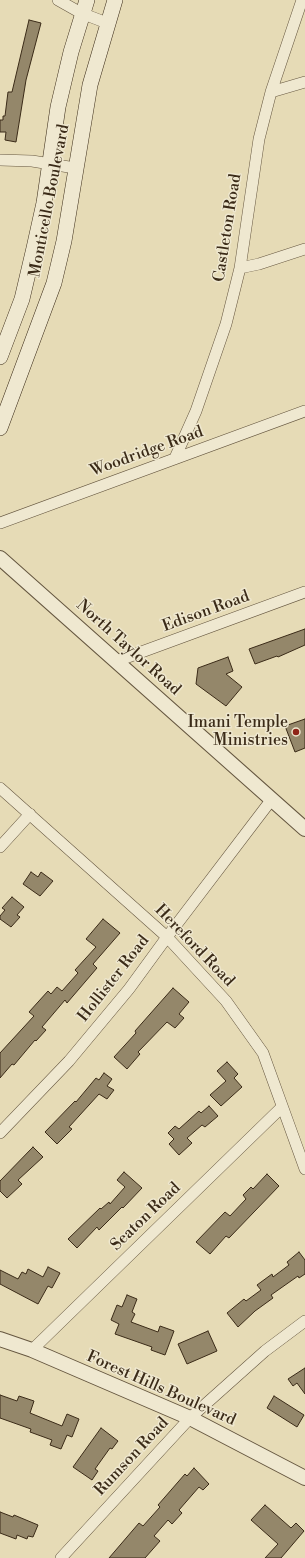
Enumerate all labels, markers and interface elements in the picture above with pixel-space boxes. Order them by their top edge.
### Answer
street label: Monticello Boulevard [26,123,74,279]
street label: Castleton Road [210,173,246,283]
street label: Woodridge Road [88,423,206,481]
street label: Edison Road [160,587,252,637]
street label: North Taylor Road [72,596,184,700]
place label: Imani Temple Ministries [188,713,288,751]
marker: Imani Temple Ministries [291,727,301,737]
street label: Hereford Road [150,901,238,991]
street label: Hollister Road [74,932,154,1026]
street label: Seaton Road [107,1179,185,1255]
street label: Forest Hills Boulevard [83,1347,239,1431]
street label: Rumson Road [91,1414,173,1500]

